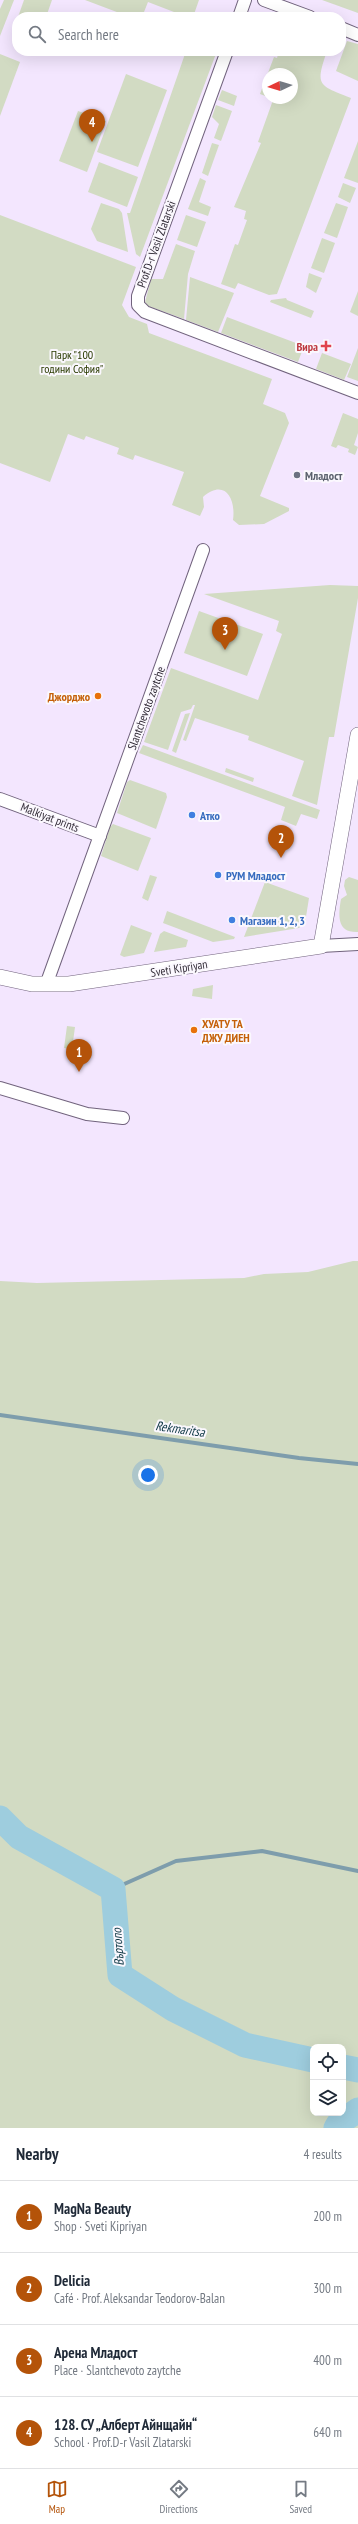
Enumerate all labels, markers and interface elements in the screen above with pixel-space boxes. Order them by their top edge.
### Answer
search box [12,12,346,56]
icon: search [26,23,48,45]
text: Search here [58,25,119,44]
north arrow [262,68,298,104]
pin: 4 [79,109,105,142]
street label: Prof.D-r Vasil Zlatarski [133,199,179,289]
place label: Вира [296,339,318,354]
marker: Вира [321,341,331,351]
park label: Парк "100 години София" [41,347,103,376]
place label: Младост [305,468,343,483]
marker: Младост [292,470,302,480]
pin: 3 [212,617,238,650]
street label: Slantchevoto zaytche [124,664,168,752]
place label: Джорджо [48,689,91,704]
marker: Джорджо [93,691,103,701]
street label: Malkiyat prints [19,799,81,835]
place label: Атко [199,808,221,823]
marker: Атко [187,810,197,820]
pin: 2 [268,825,294,858]
place label: РУМ Младост [226,868,286,883]
marker: РУМ Младост [213,870,223,880]
place label: Магазин 1, 2, 3 [240,913,305,928]
marker: Магазин 1, 2, 3 [227,915,237,925]
street label: Sveti Kipriyan [149,956,209,980]
place label: ХУАТУ ТА ДЖУ ДИЕН [202,1016,250,1045]
marker: ХУАТУ ТА ДЖУ ДИЕН [189,1025,199,1035]
pin: 1 [66,1039,92,1072]
water label: Rekmaritsa [154,1417,206,1441]
your location [138,1465,158,1485]
water label: Въртопо [108,1926,128,1966]
map controls [310,2044,346,2116]
button: locate [310,2044,346,2080]
button: layers [310,2080,346,2116]
text: Nearby [16,2143,59,2165]
text: 4 results [303,2146,342,2163]
text: MagNa Beauty [54,2199,131,2218]
text: 1 [26,2208,32,2225]
text: 200 m [313,2208,342,2225]
text: Shop · Sveti Kipriyan [54,2218,147,2235]
text: Delicia [54,2271,90,2290]
text: 2 [26,2280,32,2297]
text: 300 m [313,2280,342,2297]
text: Café · Prof. Aleksandar Teodorov-Balan [54,2290,225,2307]
text: Арена Младост [54,2343,137,2362]
text: 3 [26,2352,32,2369]
text: 400 m [313,2352,342,2369]
text: Place · Slantchevoto zaytche [54,2362,181,2379]
text: 128. СУ „Алберт Айнщайн“ [54,2415,197,2434]
text: 4 [26,2424,32,2441]
text: 640 m [313,2424,342,2441]
text: School · Prof.D-r Vasil Zlatarski [54,2434,191,2451]
tab: Map [46,2478,68,2516]
tab: Directions [160,2478,198,2516]
tab: Saved [289,2478,312,2516]

